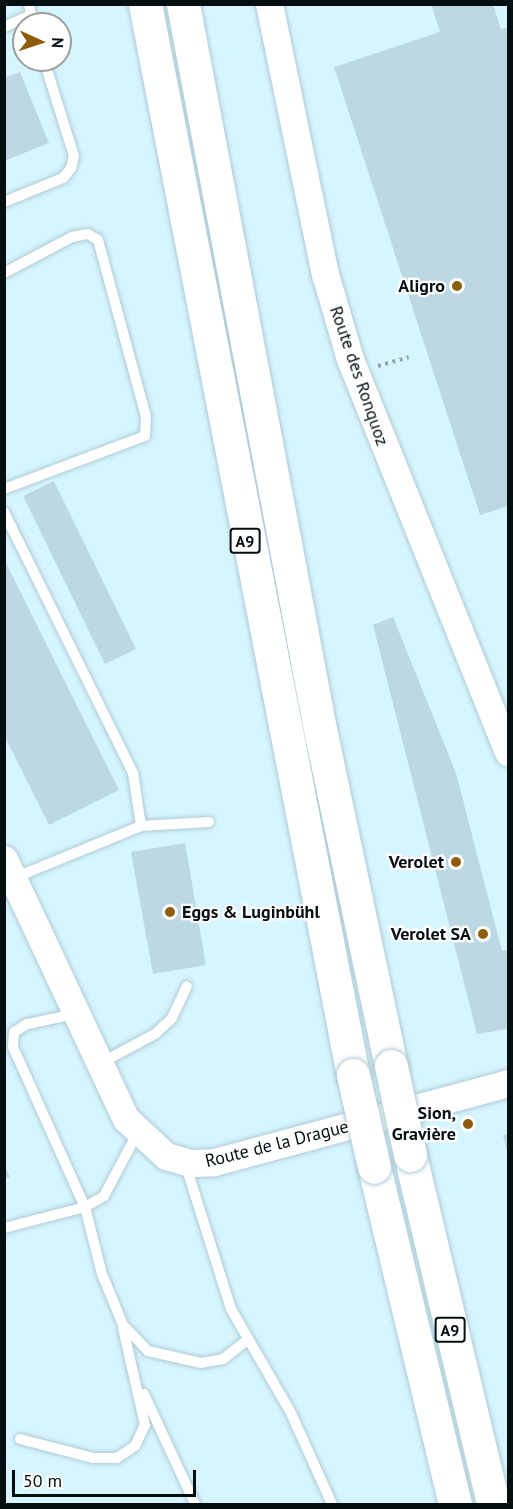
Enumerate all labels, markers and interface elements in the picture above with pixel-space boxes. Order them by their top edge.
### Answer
north arrow [12,12,72,72]
text: N [48,37,68,49]
place label: Aligro [398,275,445,297]
marker: Aligro [450,279,464,293]
street label: Route des Ronquoz [325,303,393,449]
road number: A9 [228,528,262,554]
place label: Verolet [389,851,444,873]
marker: Verolet [449,855,463,869]
place label: Eggs & Luginbühl [182,901,320,923]
marker: Eggs & Luginbühl [163,905,177,919]
place label: Verolet SA [391,923,471,945]
marker: Verolet SA [476,927,490,941]
place label: Sion, Gravière [392,1103,456,1146]
street label: Route de la Drague [203,1116,351,1172]
marker: Sion, Gravière [461,1117,475,1131]
road number: A9 [434,1317,466,1343]
scale bar [15,1458,200,1496]
text: 50 m [23,1469,62,1492]

